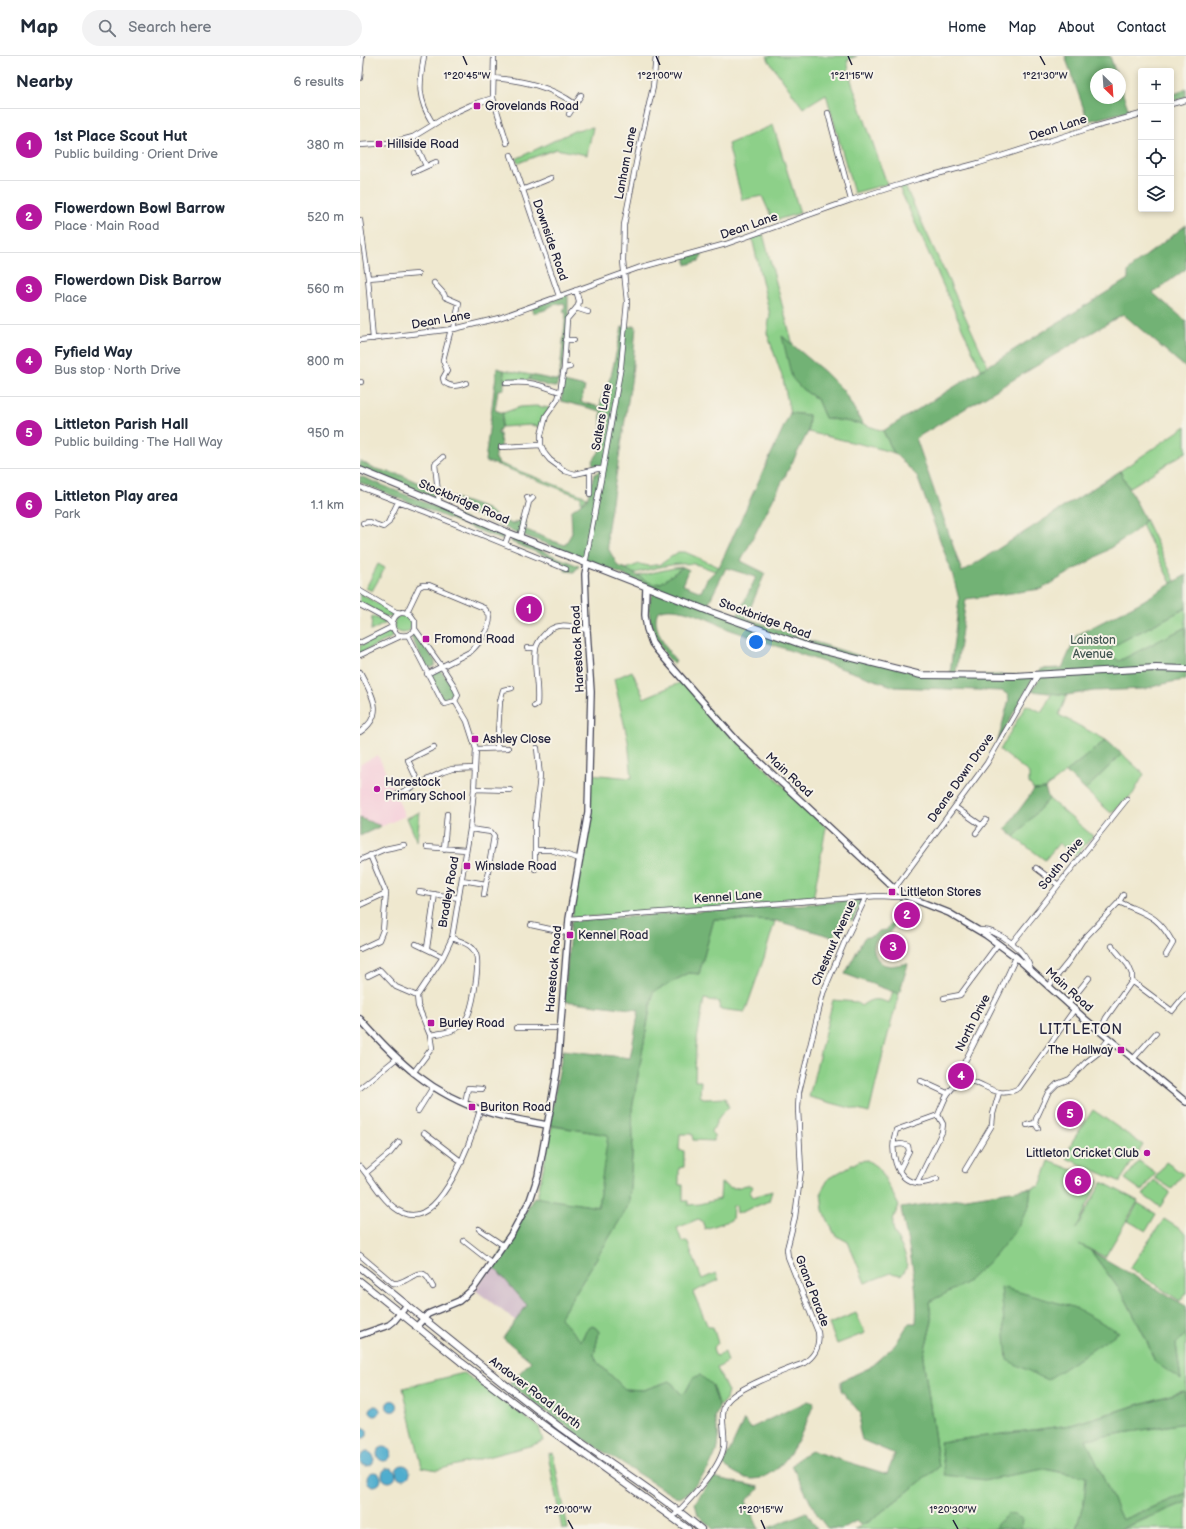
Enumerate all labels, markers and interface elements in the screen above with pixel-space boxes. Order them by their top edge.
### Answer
search box [82,10,362,46]
text: Map [20,16,58,39]
icon: search [96,17,118,39]
text: Search here [128,18,211,37]
text: Home [948,19,986,36]
text: Map [1008,19,1036,36]
text: About [1058,19,1095,36]
text: Contact [1117,19,1166,36]
north arrow [1090,68,1126,104]
map controls [1138,68,1174,212]
button: + [1138,68,1174,104]
text: 1°20'45"W [443,70,491,82]
text: 1°21'00"W [638,70,682,82]
text: 1°21'15"W [831,70,873,82]
text: 1°21'30"W [1022,70,1068,82]
text: Nearby [16,72,73,92]
text: 6 results [294,74,344,90]
place label: Grovelands Road [485,99,579,114]
marker: Grovelands Road [472,101,482,111]
button: − [1138,104,1174,140]
street label: Dean Lane [1027,112,1089,144]
street label: Lanham Lane [612,125,640,201]
text: 1st Place Scout Hut [54,127,187,146]
text: 1 [26,137,32,153]
text: 380 m [307,137,344,153]
place label: Hillside Road [387,137,459,152]
marker: Hillside Road [374,139,384,149]
button: locate [1138,140,1174,176]
text: Public building · Orient Drive [54,146,218,162]
button: layers [1138,176,1174,212]
street label: Downside Road [529,197,571,283]
text: Flowerdown Bowl Barrow [54,199,225,218]
text: 2 [25,209,33,225]
text: 520 m [307,209,344,225]
street label: Dean Lane [718,209,780,243]
text: Place · Main Road [54,218,159,234]
text: Flowerdown Disk Barrow [54,271,221,290]
text: 3 [25,281,33,297]
text: 560 m [307,281,344,297]
text: Place [54,290,87,306]
street label: Dean Lane [410,307,472,333]
text: Fyfield Way [54,343,132,362]
text: 4 [25,353,33,369]
text: 800 m [307,353,344,369]
text: Bus stop · North Drive [54,362,181,378]
street label: Salters Lane [589,382,615,452]
text: Littleton Parish Hall [54,415,188,434]
text: 5 [25,425,33,441]
text: 950 m [307,425,344,441]
text: Public building · The Hall Way [54,434,223,450]
street label: Stockbridge Road [417,476,512,528]
text: Littleton Play area [54,487,178,506]
text: 6 [25,497,33,513]
text: 1.1 km [311,497,344,513]
text: Park [54,506,80,522]
pin: 1 [516,594,542,624]
street label: Stockbridge Road [717,595,813,643]
street label: Harestock Road [568,605,588,693]
place label: Fromond Road [434,632,515,647]
your location [746,632,766,652]
park label: Lainston Avenue [1070,633,1116,662]
marker: Fromond Road [421,634,431,644]
street label: Deane Down Drove [925,731,997,825]
place label: Ashley Close [483,732,551,747]
marker: Ashley Close [470,734,480,744]
street label: Main Road [762,749,816,801]
place label: Harestock Primary School [385,775,466,804]
marker: Harestock Primary School [372,784,382,794]
street label: South Drive [1036,835,1086,893]
street label: Bradley Road [435,855,463,929]
place label: Winslade Road [475,859,557,874]
marker: Winslade Road [462,861,472,871]
place label: Littleton Stores [900,885,981,900]
street label: Kennel Lane [693,887,763,907]
marker: Littleton Stores [887,887,897,897]
street label: Chestnut Avenue [808,898,860,988]
pin: 2 [894,900,920,930]
street label: Harestock Road [543,925,565,1013]
place label: Kennel Road [578,928,648,943]
marker: Kennel Road [565,930,575,940]
pin: 3 [880,932,906,962]
street label: Main Road [1042,965,1096,1015]
street label: North Drive [952,992,994,1054]
place label: Burley Road [439,1016,505,1031]
marker: Burley Road [426,1018,436,1028]
district label: LITTLETON [1039,1021,1123,1038]
place label: The Hallway [1048,1043,1114,1058]
marker: The Hallway [1116,1045,1126,1055]
pin: 4 [948,1061,974,1091]
pin: 5 [1057,1099,1083,1129]
place label: Buriton Road [480,1100,551,1115]
marker: Buriton Road [467,1102,477,1112]
place label: Littleton Cricket Club [1026,1146,1139,1161]
marker: Littleton Cricket Club [1142,1148,1152,1158]
pin: 6 [1065,1166,1091,1196]
street label: Grand Parade [791,1253,833,1329]
street label: Andover Road North [486,1354,584,1433]
text: 1°20'00"W [544,1504,592,1516]
text: 1°20'15"W [739,1504,783,1516]
text: 1°20'30"W [929,1504,977,1516]

